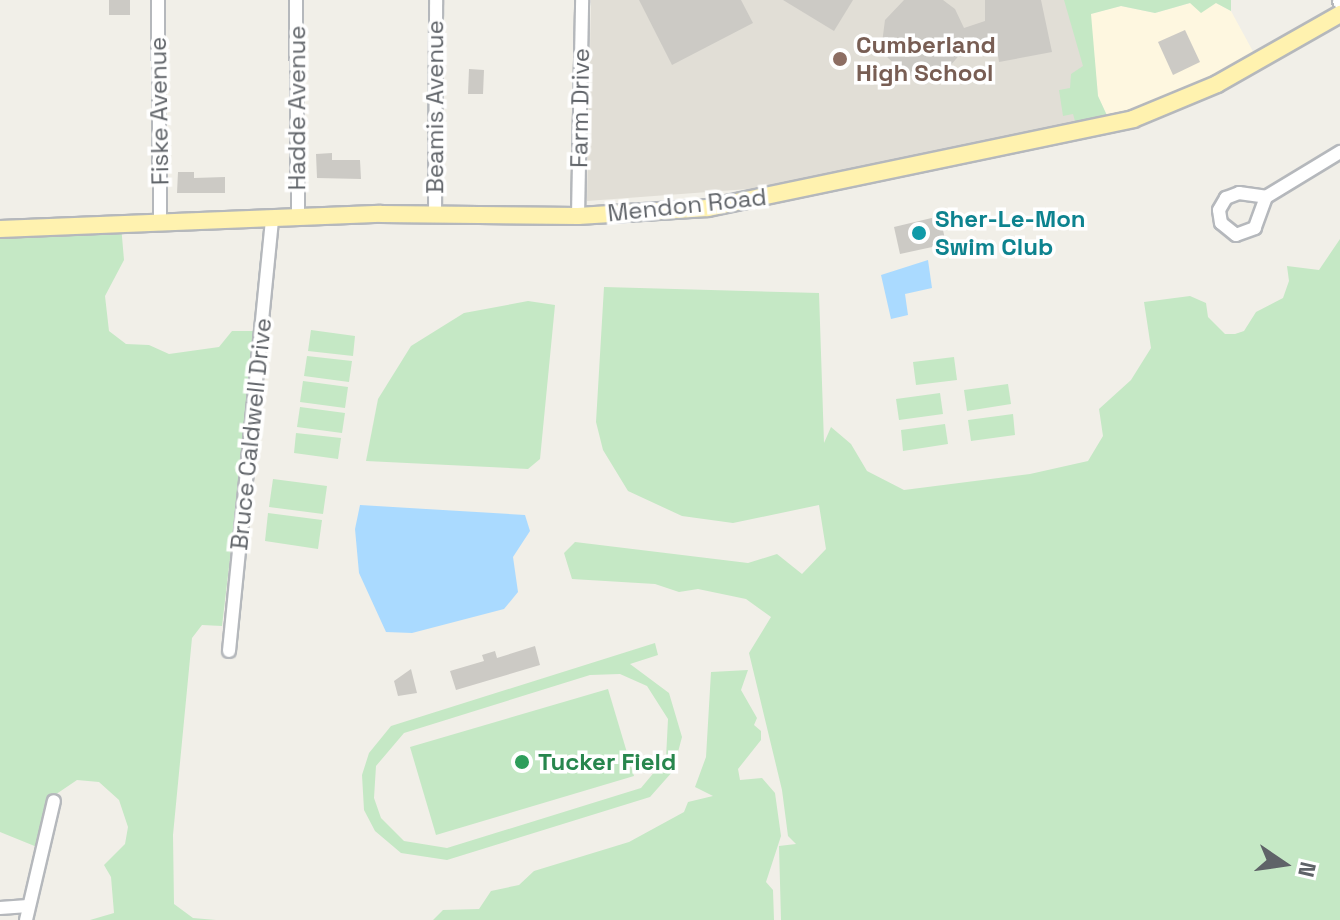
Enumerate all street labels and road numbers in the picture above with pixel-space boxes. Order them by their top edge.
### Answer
street label: Beamis Avenue [421,20,449,194]
street label: Hadde Avenue [283,25,311,191]
street label: Fiske Avenue [143,36,175,186]
street label: Farm Drive [565,48,595,168]
street label: Mendon Road [606,182,768,228]
street label: Bruce Caldwell Drive [224,316,278,552]

